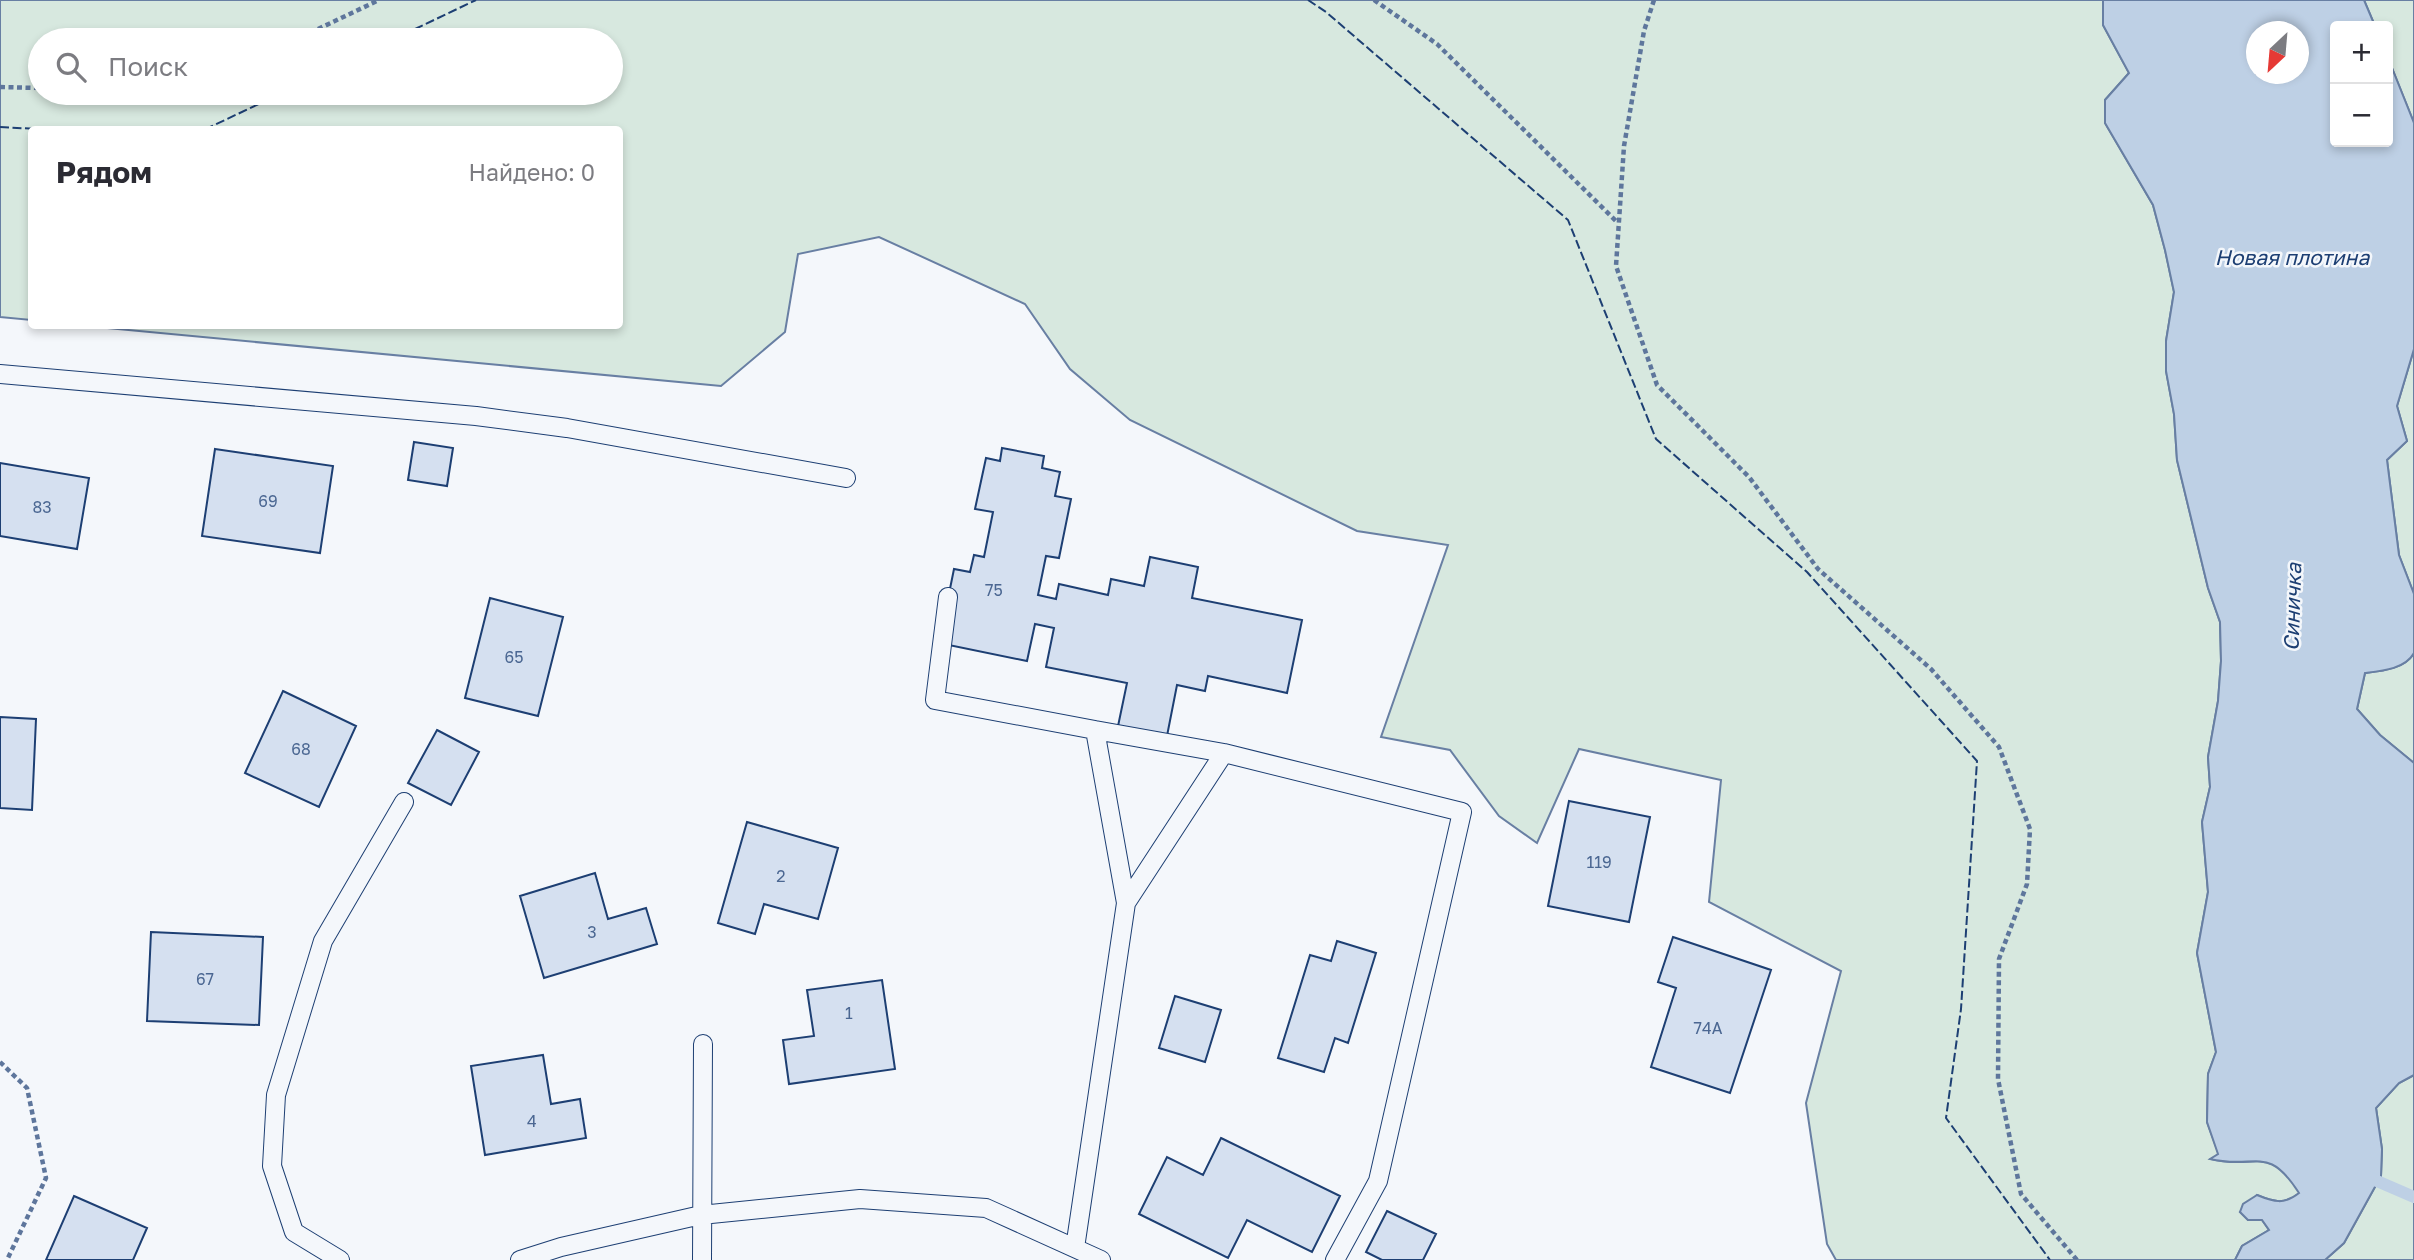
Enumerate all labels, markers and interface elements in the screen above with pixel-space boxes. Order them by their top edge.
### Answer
north arrow [2246,21,2309,84]
map controls [2330,21,2393,147]
button: + [2330,21,2393,84]
search box [28,28,623,105]
icon: search [52,48,90,86]
text: Поиск [108,51,188,82]
button: − [2330,84,2393,147]
text: Рядом [56,154,152,190]
text: Найдено: 0 [469,158,595,186]
water label: Новая плотина [2215,244,2370,270]
house number: 69 [258,491,278,511]
house number: 83 [32,497,52,517]
water label: Синичка [2277,561,2307,651]
house number: 75 [985,580,1003,600]
house number: 65 [505,647,523,667]
house number: 68 [291,739,311,759]
house number: 119 [1586,852,1612,872]
house number: 2 [776,866,786,886]
house number: 3 [587,922,597,942]
house number: 67 [196,969,214,989]
house number: 1 [845,1003,853,1023]
house number: 74А [1694,1018,1723,1038]
house number: 4 [527,1111,537,1131]

